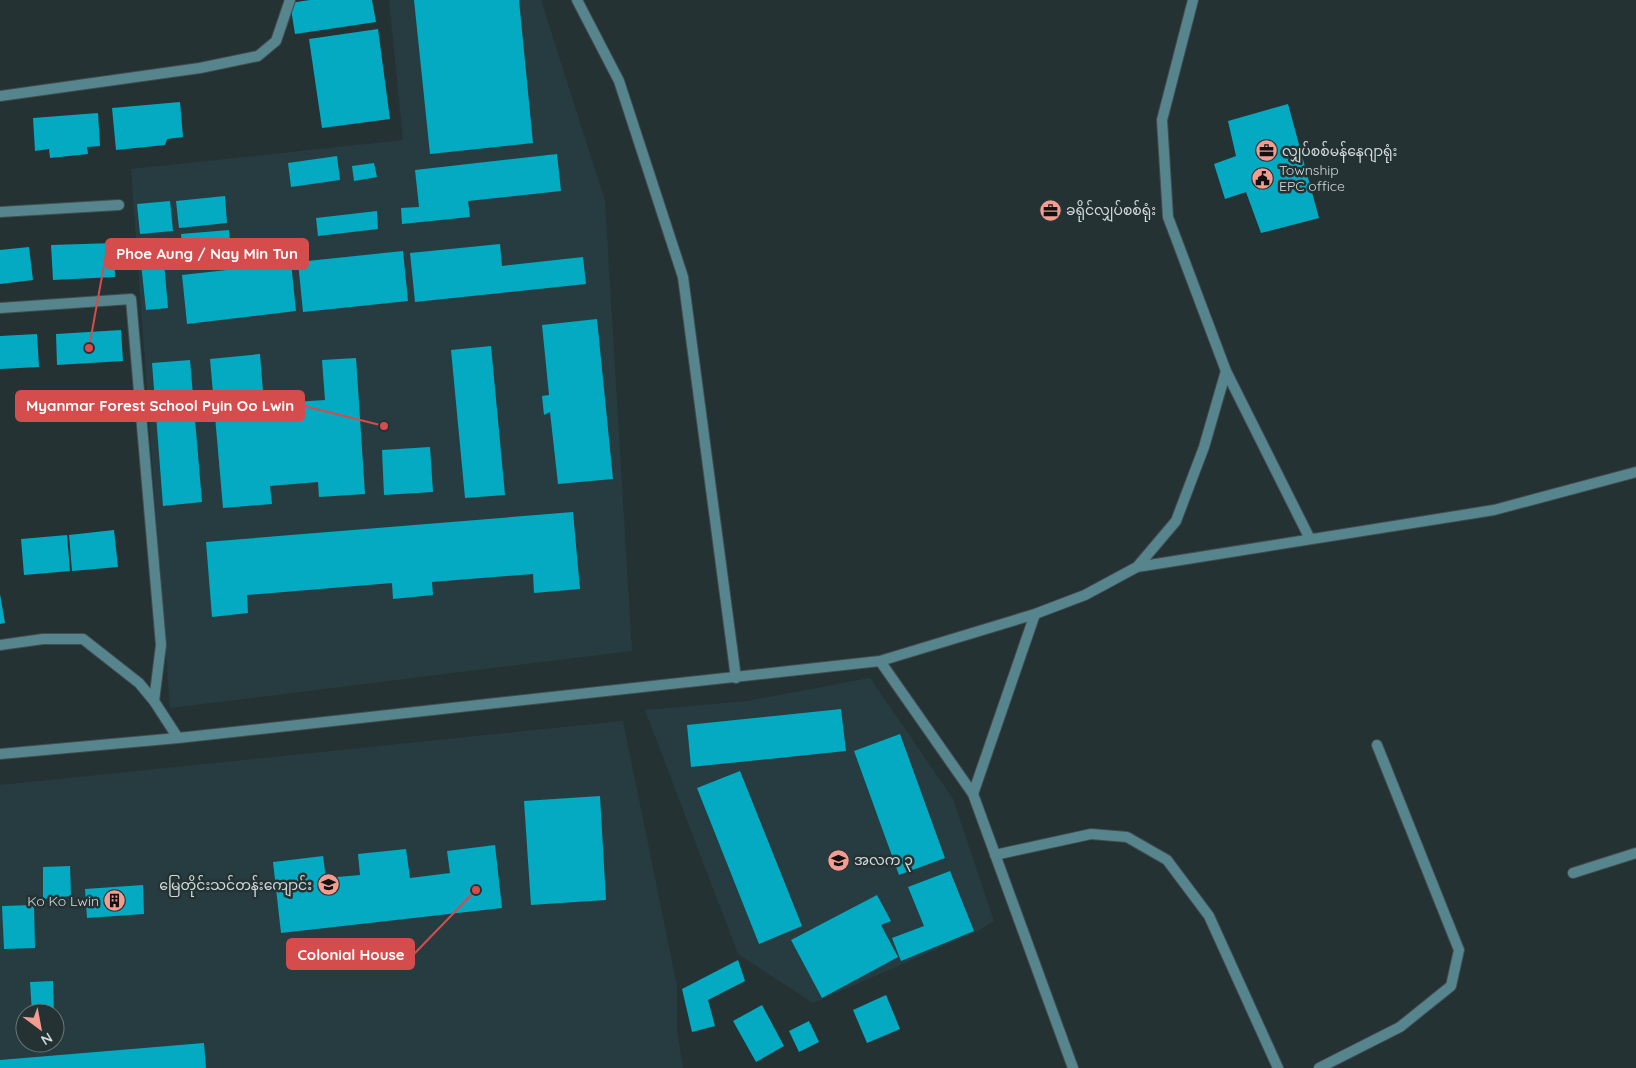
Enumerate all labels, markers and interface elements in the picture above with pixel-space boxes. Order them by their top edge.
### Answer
office icon: လျှပ်စစ်မန်နေဂျာရုံး [1254,139,1278,163]
place label: လျှပ်စစ်မန်နေဂျာရုံး [1282,141,1397,163]
place label: Township EPC office [1279,161,1345,195]
public building icon: Township EPC office [1251,166,1275,190]
office icon: ခရိုင်လျှပ်စစ်ရုံး [1038,198,1062,222]
place label: ခရိုင်လျှပ်စစ်ရုံး [1066,200,1156,222]
callout: Phoe Aung / Nay Min Tun [106,239,308,269]
text: Phoe Aung / Nay Min Tun [116,244,298,263]
callout: Myanmar Forest School Pyin Oo Lwin [16,391,304,421]
text: Myanmar Forest School Pyin Oo Lwin [26,396,294,415]
school or university icon: အလက ၃ [826,848,850,872]
place label: အလက ၃ [854,851,913,872]
school or university icon: မြေတိုင်းသင်တန်းကျောင်း [316,873,340,897]
place label: မြေတိုင်းသင်တန်းကျောင်း [159,875,312,897]
building icon: Ko Ko Lwin [103,889,127,913]
place label: Ko Ko Lwin [27,892,99,910]
callout: Colonial House [287,939,414,969]
text: Colonial House [297,945,405,964]
north arrow [15,1003,65,1053]
text: N [38,1029,56,1049]

